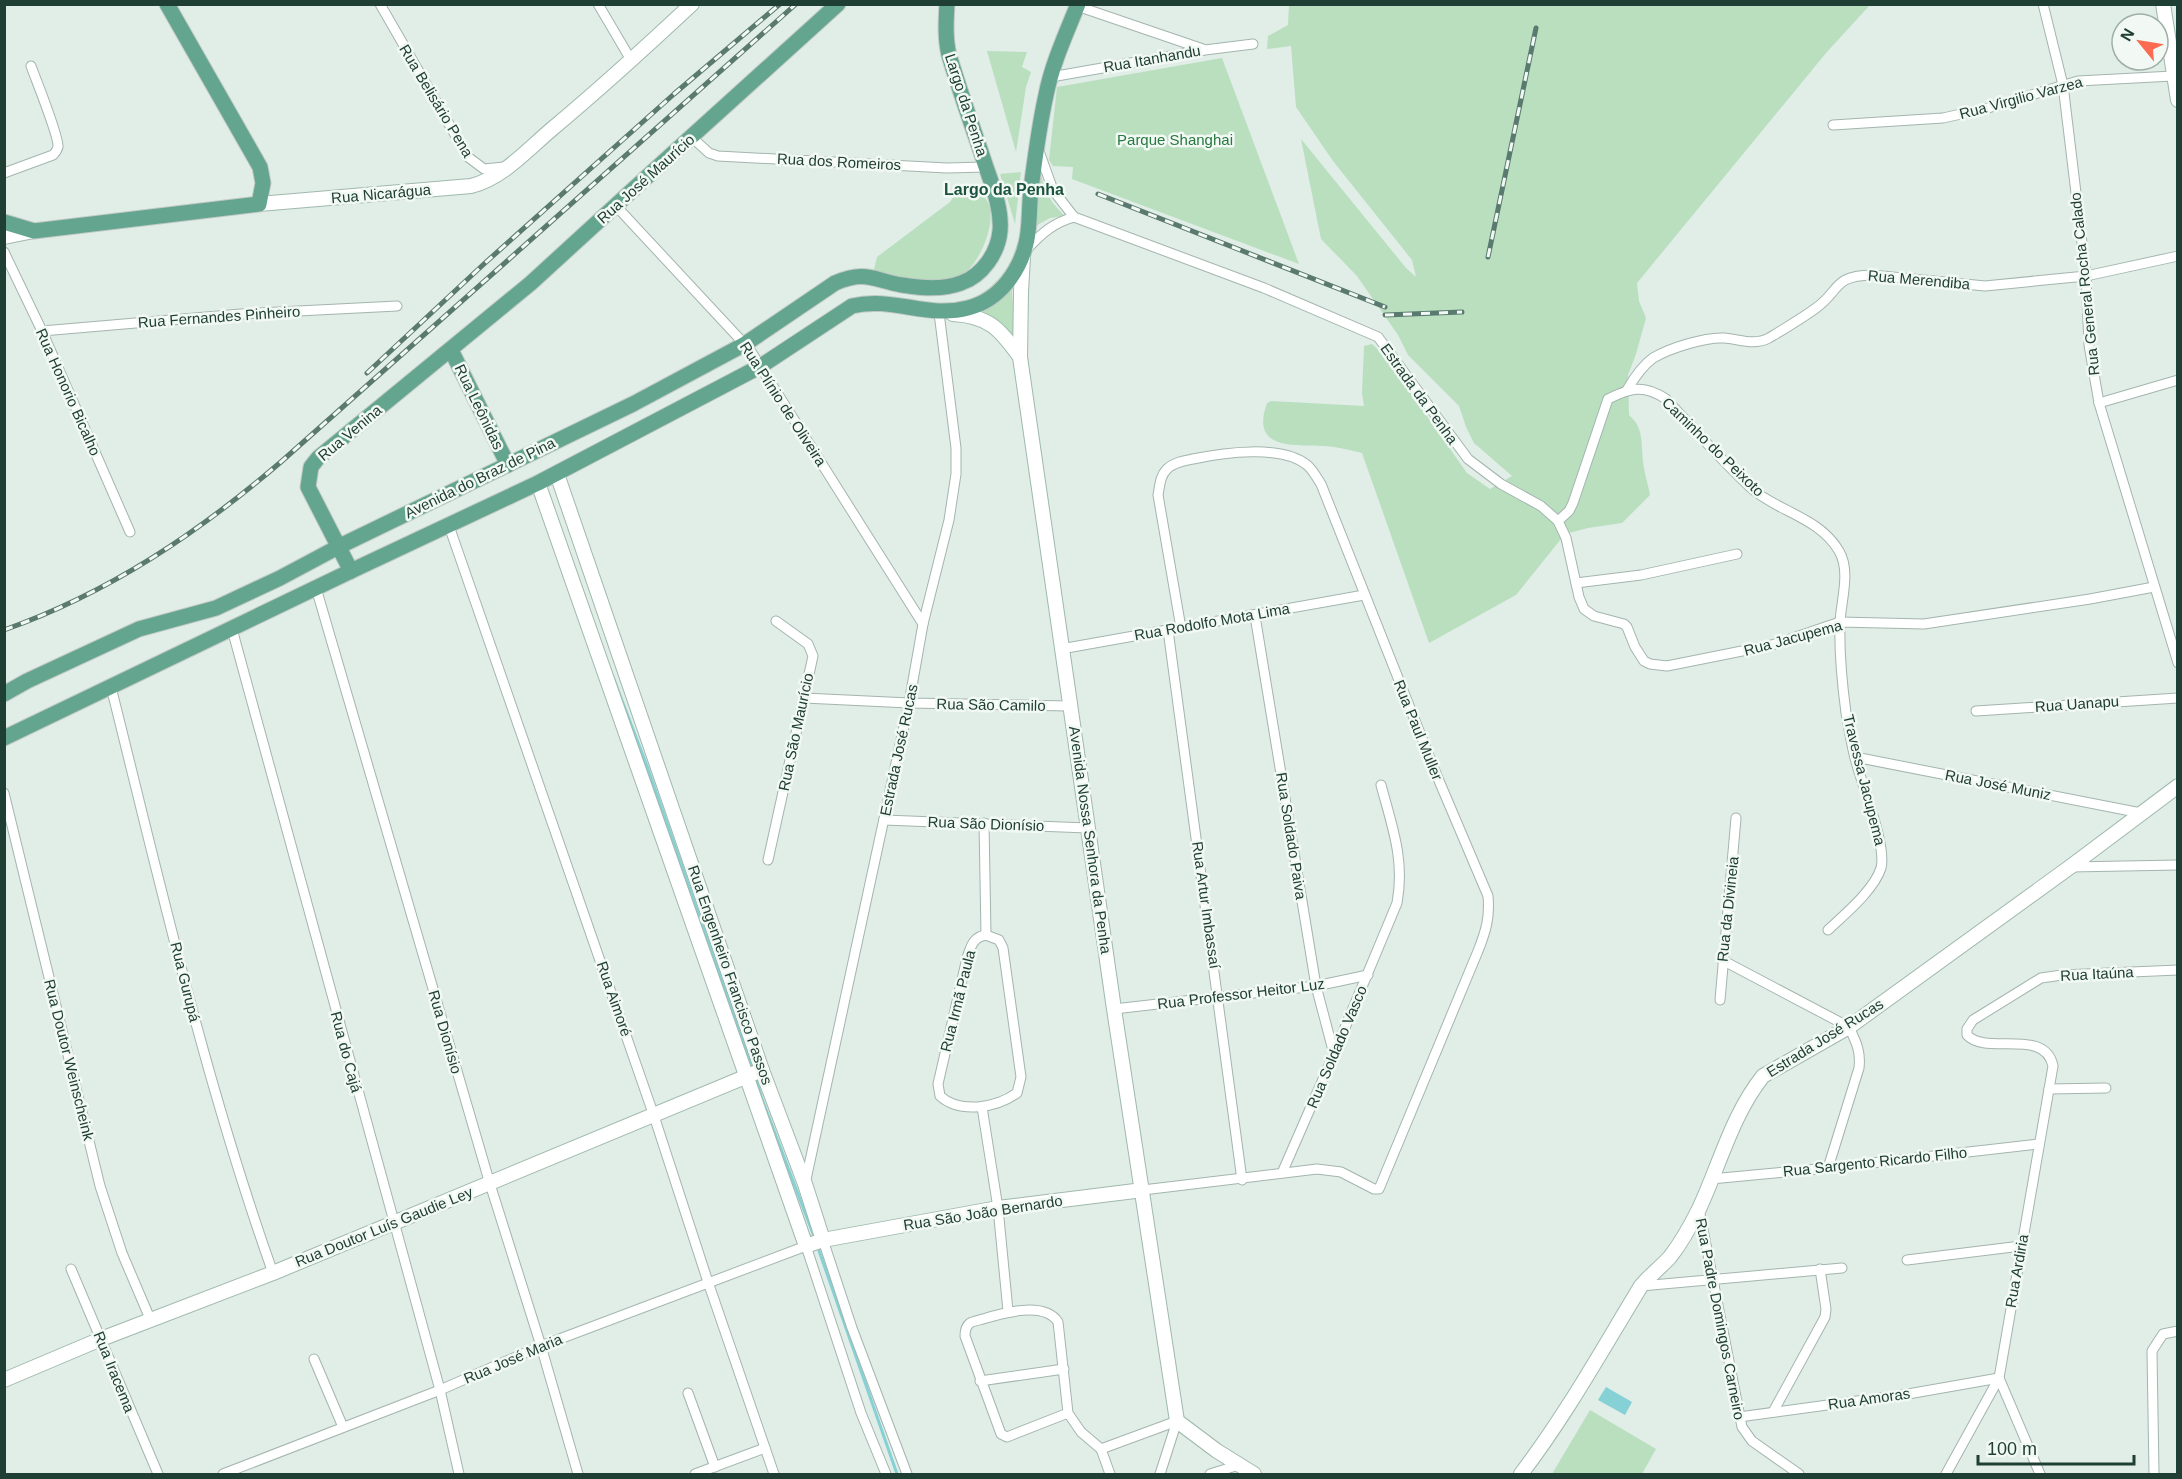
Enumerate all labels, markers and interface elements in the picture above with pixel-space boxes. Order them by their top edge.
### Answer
north arrow [2110,12,2170,72]
text: N [2117,25,2138,44]
street label: Rua Belisário Pena [396,41,477,161]
street label: Rua Itanhandu [1102,42,1202,75]
street label: Largo da Penha [942,51,991,159]
street label: Rua Virgilio Varzea [1957,73,2085,122]
street label: Rua José Maurício [594,130,698,227]
park label: Parque Shanghai [1117,131,1233,148]
street label: Rua dos Romeiros [777,150,901,173]
street label: Rua Nicarágua [330,181,432,206]
district label: Largo da Penha [944,181,1064,198]
street label: Rua General Rocha Calado [2066,192,2103,377]
street label: Rua Merendiba [1867,267,1972,292]
street label: Rua Fernandes Pinheiro [137,302,301,331]
street label: Rua Honorio Bicalho [33,325,104,458]
street label: Rua Plínio de Oliveira [737,338,830,470]
street label: Estrada da Penha [1377,340,1462,448]
street label: Rua Leônidas [452,361,507,452]
street label: Caminho do Peixoto [1659,394,1768,500]
street label: Rua Venina [315,401,385,464]
street label: Avenida do Braz de Pina [402,433,558,521]
street label: Rua Rodolfo Mota Lima [1133,599,1292,644]
street label: Rua Jacupema [1742,616,1844,659]
street label: Rua São Maurício [775,671,816,792]
street label: Rua Paul Muller [1391,677,1446,782]
street label: Estrada José Rucas [876,682,921,817]
street label: Rua Uanapu [2034,692,2120,715]
street label: Rua São Camilo [936,695,1046,714]
street label: Travessa Jacupema [1840,713,1889,848]
street label: Avenida Nossa Senhora da Penha [1066,725,1115,956]
street label: Rua José Muniz [1944,766,2053,803]
street label: Rua Soldado Paiva [1273,771,1310,901]
street label: Rua São Dionísio [927,813,1045,834]
street label: Rua Artur Imbassaí [1189,840,1224,971]
street label: Rua da Divineia [1714,855,1742,962]
street label: Rua Engenheiro Francisco Passos [685,863,776,1087]
street label: Rua Gurupá [167,940,204,1024]
street label: Rua Irmã Paula [937,948,979,1053]
street label: Rua Aimoré [594,959,635,1039]
street label: Rua Itaúna [2060,963,2135,984]
street label: Rua Professor Heitor Luz [1156,975,1326,1012]
street label: Rua Doutor Weinscheink [41,977,98,1143]
street label: Rua Soldado Vasco [1303,983,1370,1111]
street label: Rua Dionísio [425,988,465,1075]
street label: Estrada José Rucas [1763,995,1886,1080]
street label: Rua do Cajá [327,1009,366,1095]
street label: Rua Sargento Ricardo Filho [1782,1143,1968,1180]
street label: Rua Doutor Luís Gaudie Ley [292,1183,476,1270]
street label: Rua São João Bernardo [902,1192,1064,1233]
street label: Rua Padre Domingos Carneiro [1693,1217,1748,1421]
street label: Rua Ardiria [2002,1232,2031,1309]
street label: Rua Iracema [90,1329,139,1415]
street label: Rua José Maria [461,1330,565,1387]
street label: Rua Amoras [1827,1384,1911,1413]
scale bar [1978,1428,2134,1466]
text: 100 m [1987,1439,2037,1459]

